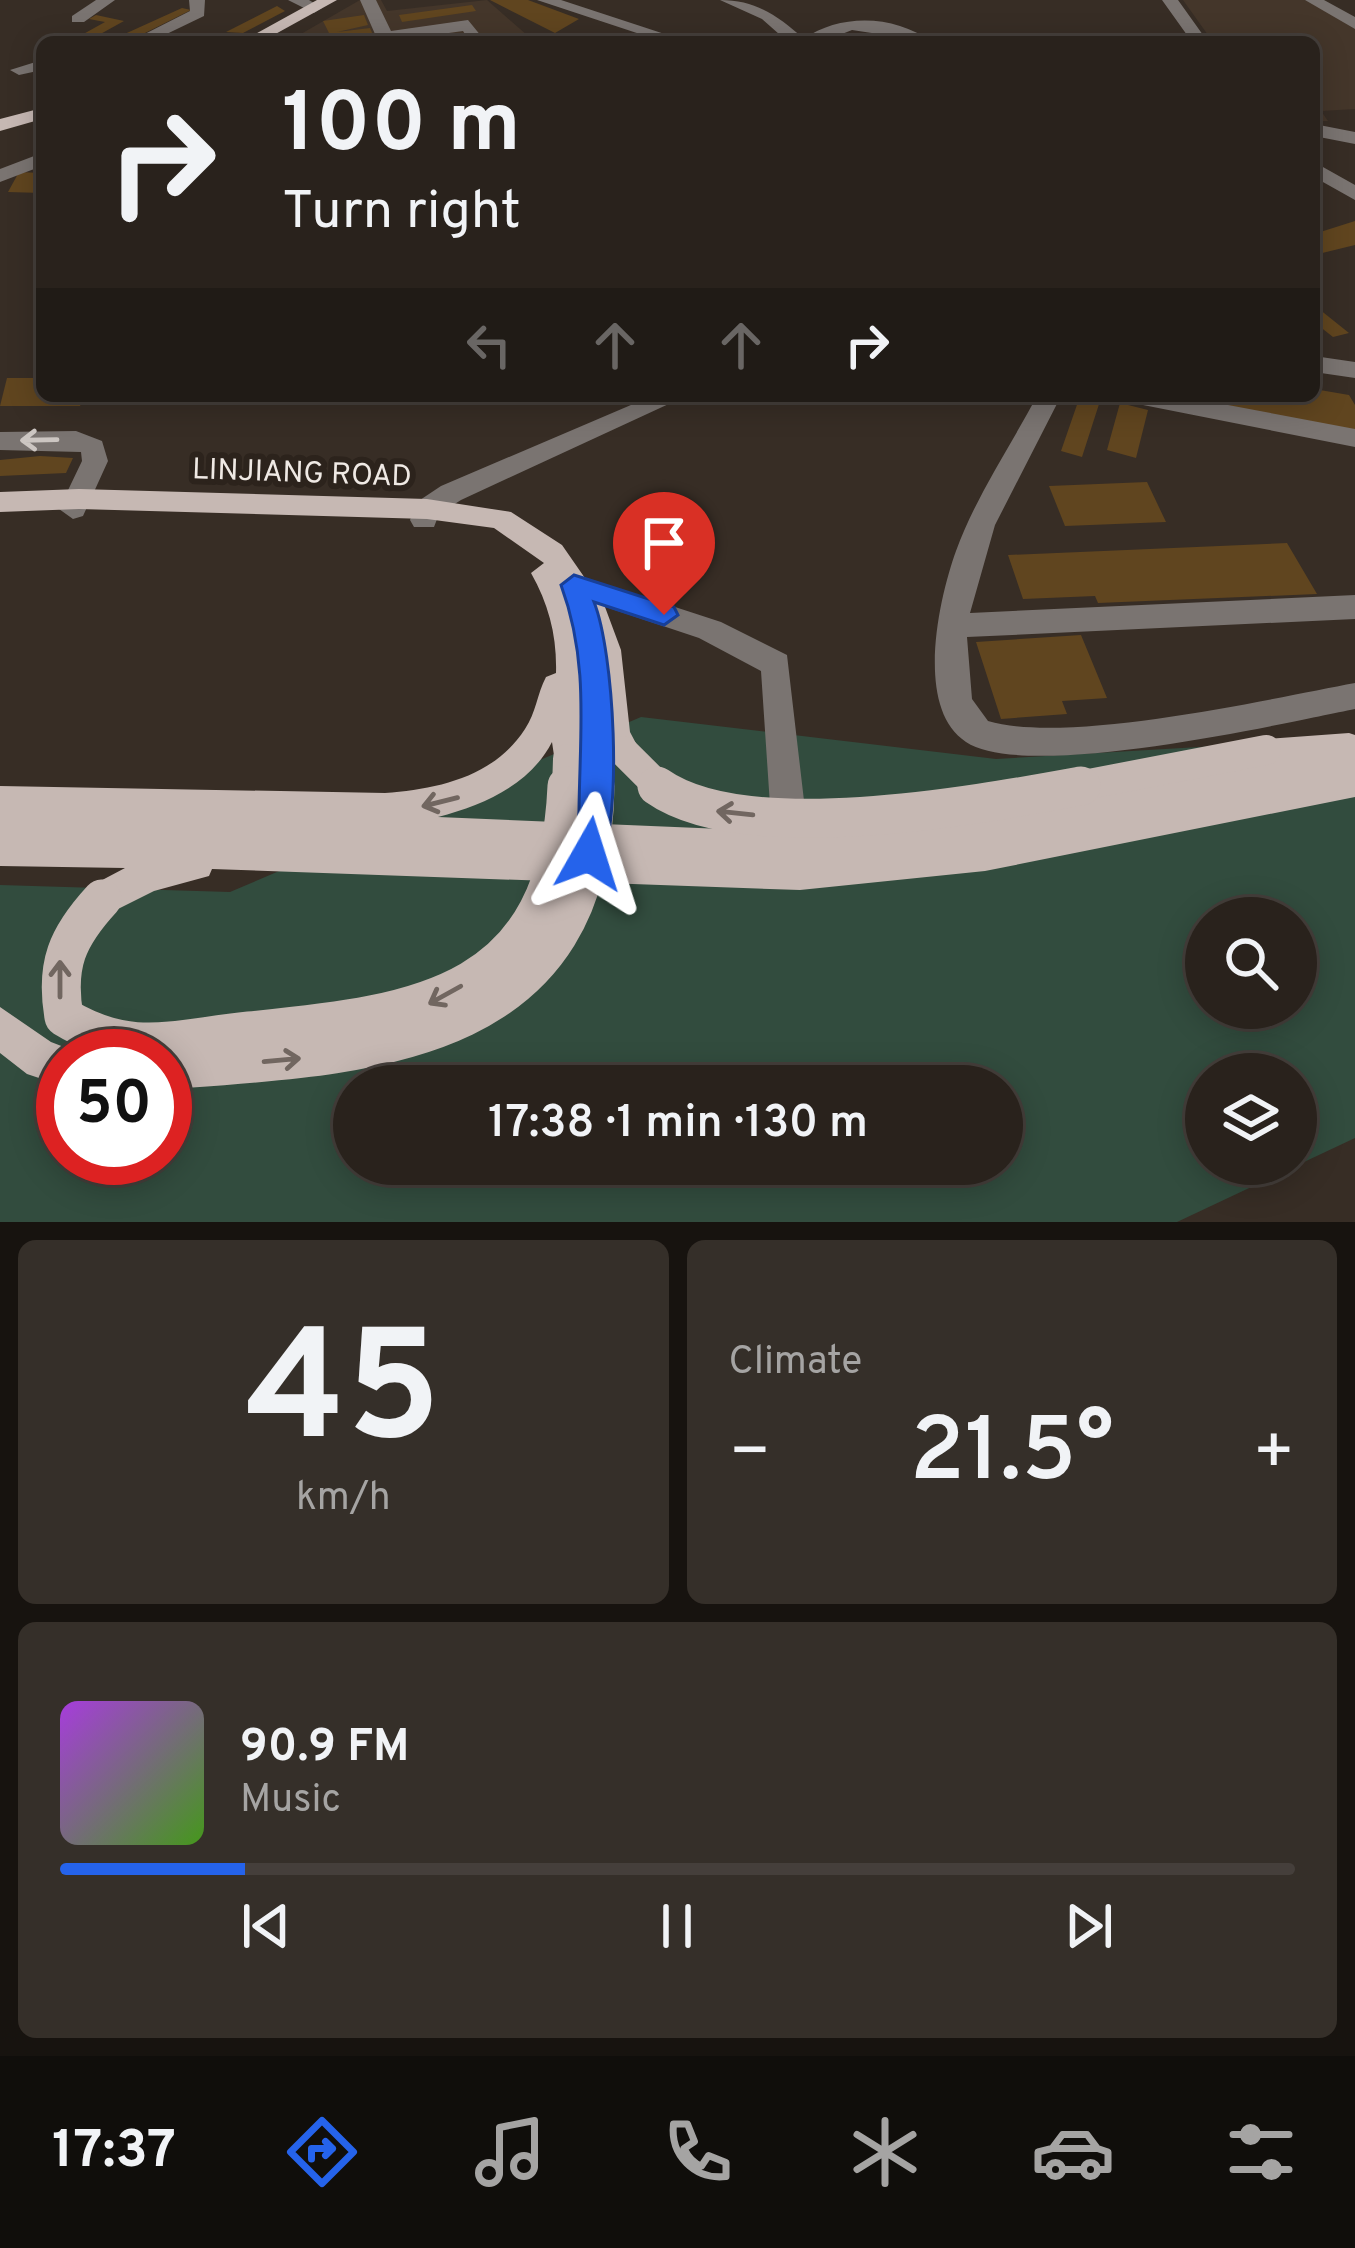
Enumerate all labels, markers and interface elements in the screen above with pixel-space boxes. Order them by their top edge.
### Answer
text: 100 m [282,75,521,181]
icon: right [84,84,240,240]
text: Turn right [282,179,521,248]
icon: left [456,312,522,378]
icon: ahead [582,312,648,378]
icon: ahead [708,312,774,378]
icon: right [834,312,900,378]
one-way arrow [20,429,59,452]
street label: LINJIANG ROAD [191,452,412,497]
pin [613,492,715,615]
icon: arrive [631,510,697,576]
position arrow [526,791,652,917]
one-way arrow [422,792,460,814]
one-way arrow [716,801,755,824]
map controls [1185,897,1317,1185]
button: search [1185,897,1317,1029]
one-way arrow [49,960,72,999]
one-way arrow [428,984,463,1007]
speed limit sign: 50 [36,1029,192,1185]
one-way arrow [262,1049,301,1072]
button: layers [1185,1053,1317,1185]
text: 17:38 · 1 min · 130 m [488,1096,868,1153]
text: 45 [245,1298,441,1496]
text: Climate [729,1339,862,1388]
text: 21.5° [910,1399,1114,1512]
text: − [729,1414,771,1497]
text: + [1252,1414,1295,1497]
text: km/h [296,1475,391,1524]
text: 90.9 FM [240,1720,410,1777]
text: Music [240,1777,341,1826]
icon: previous [233,1893,299,1959]
icon: pause [644,1893,710,1959]
icon: next [1056,1893,1122,1959]
icon: directions [280,2110,364,2194]
icon: music [468,2110,552,2194]
icon: phone [656,2110,740,2194]
icon: climate [843,2110,927,2194]
icon: car [1031,2110,1115,2194]
icon: filters [1219,2110,1303,2194]
text: 17:37 [52,2118,176,2187]

